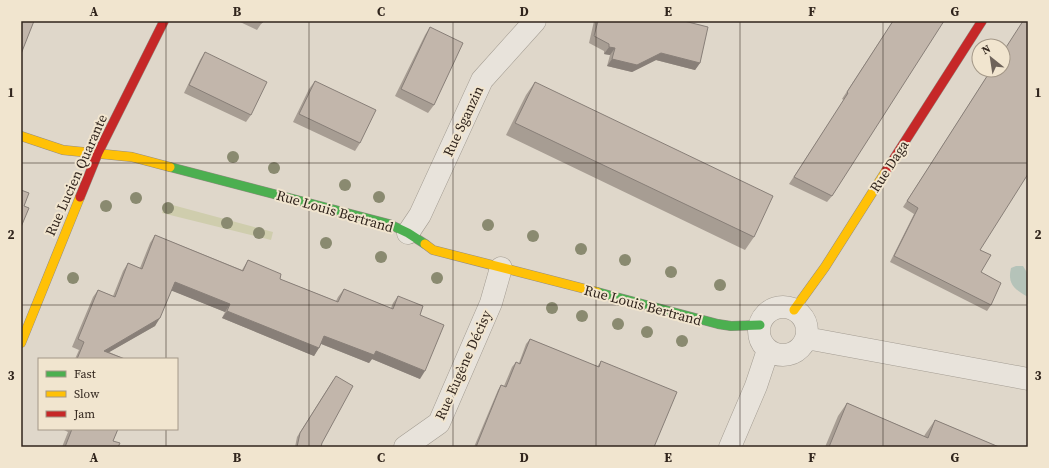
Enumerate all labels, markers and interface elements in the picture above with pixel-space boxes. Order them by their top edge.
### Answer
text: A [90,3,99,20]
text: B [233,3,242,20]
text: C [377,3,385,20]
text: D [519,3,529,20]
text: E [664,3,672,20]
text: F [808,3,816,20]
text: G [951,3,960,20]
north arrow [971,38,1011,78]
text: N [979,41,993,58]
street label: Rue Sganzin [438,82,488,160]
text: 1 [7,84,15,101]
text: 1 [1034,84,1042,101]
street label: Rue Lucien Quarante [40,111,112,239]
street label: Rue Daga [865,135,914,196]
street label: Rue Louis Bertrand [274,185,396,237]
text: 2 [7,226,15,243]
text: 2 [1034,226,1042,243]
street label: Rue Louis Bertrand [582,280,704,330]
street label: Rue Eugène Décisy [430,306,497,423]
legend [38,358,178,430]
text: Fast [74,366,96,382]
text: 3 [7,367,15,384]
text: 3 [1034,367,1042,384]
text: Slow [74,386,100,402]
text: Jam [73,406,95,422]
text: A [90,449,99,466]
text: B [233,449,242,466]
text: C [377,449,385,466]
text: D [519,449,529,466]
text: E [664,449,672,466]
text: F [808,449,816,466]
text: G [951,449,960,466]

